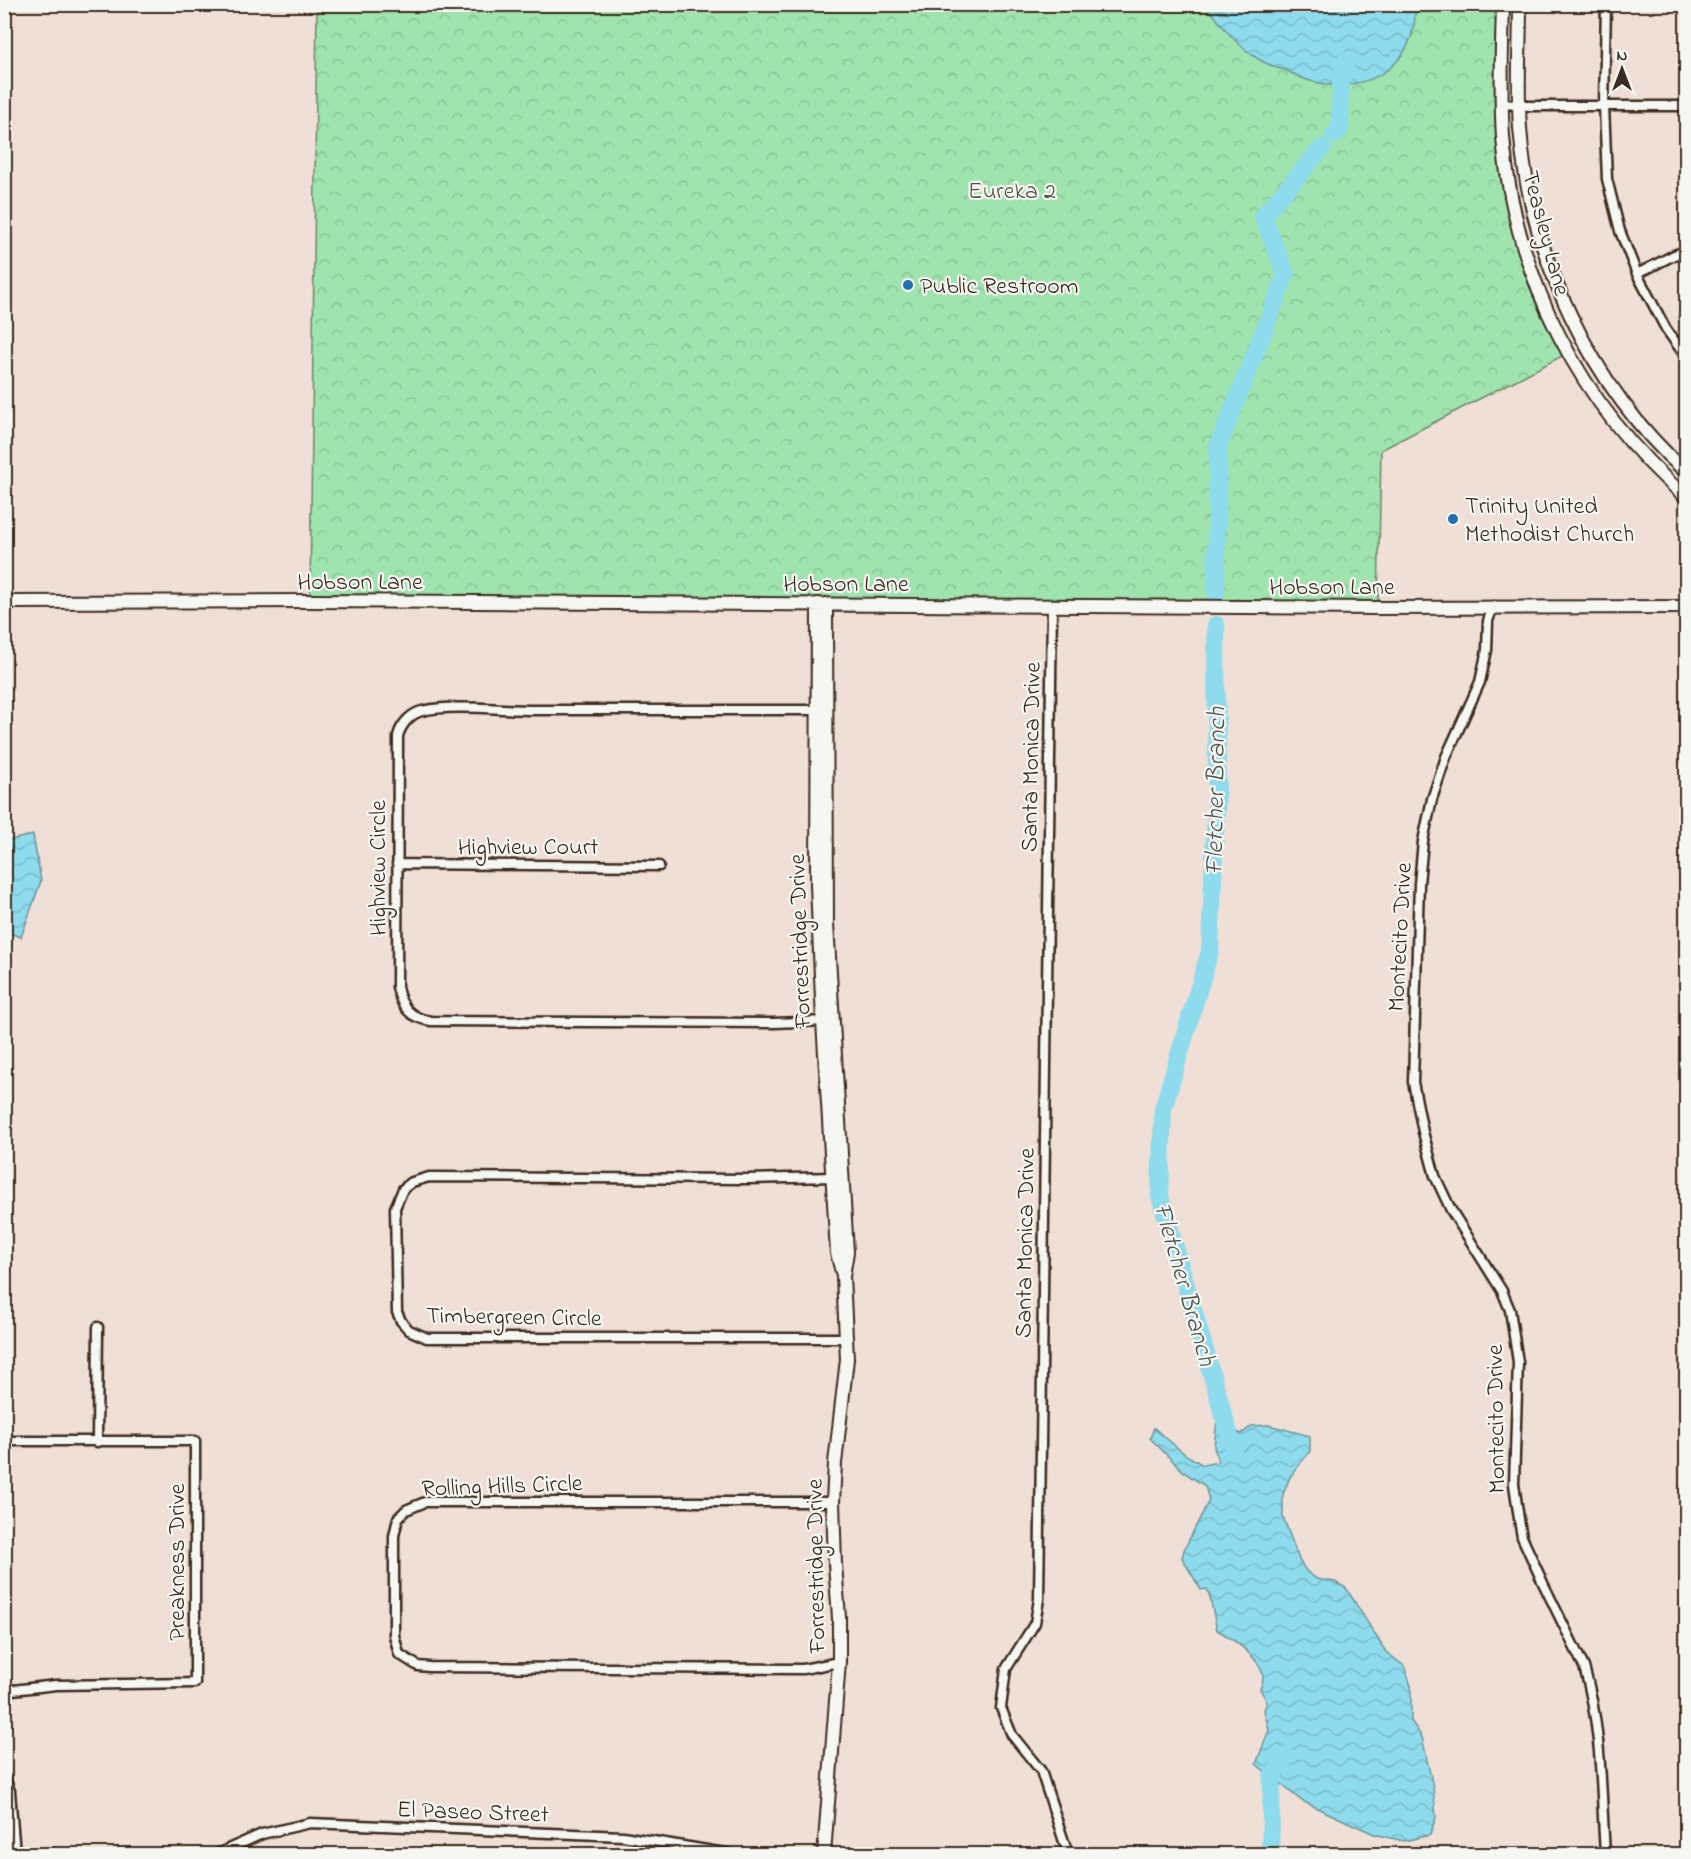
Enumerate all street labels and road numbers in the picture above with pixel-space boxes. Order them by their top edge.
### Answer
street label: Teasley Lane [1510,167,1578,301]
street label: Hobson Lane [297,566,423,601]
street label: Hobson Lane [783,568,909,603]
street label: Hobson Lane [1269,571,1395,606]
street label: Santa Monica Drive [1013,661,1052,852]
street label: Highview Circle [362,800,397,936]
street label: Highview Court [458,831,598,866]
street label: Forrestridge Drive [781,853,822,1030]
street label: Montecito Drive [1380,861,1423,1013]
street label: Santa Monica Drive [1007,1147,1046,1338]
street label: Timbergreen Circle [426,1299,602,1338]
street label: Montecito Drive [1479,1344,1516,1494]
street label: Rolling Hills Circle [421,1467,583,1508]
street label: Forrestridge Drive [798,1478,837,1655]
street label: Preakness Drive [161,1483,196,1641]
street label: El Paseo Street [396,1793,549,1834]

